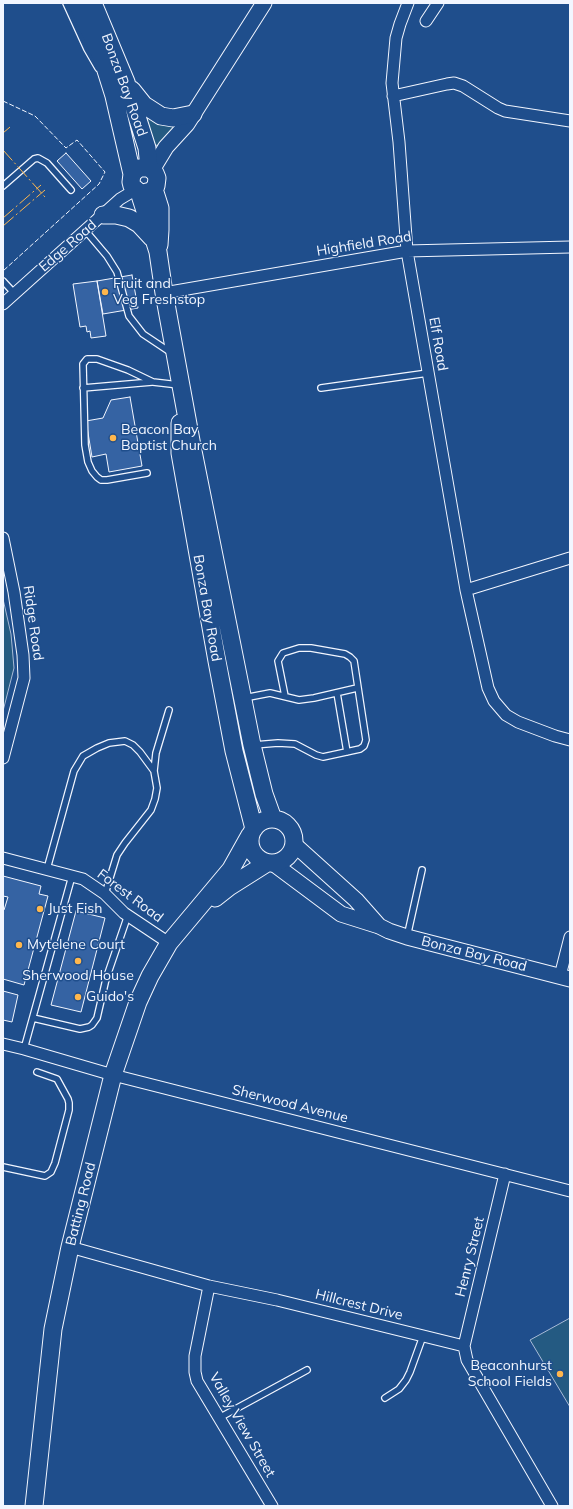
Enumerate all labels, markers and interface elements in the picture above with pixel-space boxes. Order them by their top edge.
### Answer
street label: Bonza Bay Road [98,31,150,139]
street label: Edge Road [36,216,100,276]
street label: Highfield Road [315,228,413,260]
place label: Fruit and Veg Freshstop [113,276,205,308]
marker: Fruit and Veg Freshstop [100,287,110,297]
street label: Elf Road [425,316,451,372]
place label: Beacon Bay Baptist Church [121,422,217,454]
marker: Beacon Bay Baptist Church [108,433,118,443]
street label: Bonza Bay Road [189,553,225,663]
street label: Ridge Road [19,584,47,662]
street label: Forest Road [94,866,166,926]
place label: Just Fish [48,901,102,917]
marker: Just Fish [35,904,45,914]
street label: Bonza Bay Road [419,933,529,975]
place label: Mytelene Court [27,937,125,953]
marker: Mytelene Court [14,940,24,950]
marker: Sherwood House [73,956,83,966]
place label: Sherwood House [22,968,134,984]
place label: Guido's [86,989,134,1005]
marker: Guido's [73,992,83,1002]
street label: Sherwood Avenue [230,1081,350,1127]
street label: Batting Road [63,1160,99,1248]
street label: Henry Street [452,1215,488,1299]
street label: Hillcrest Drive [314,1286,404,1324]
place label: Beaconhurst School Fields [468,1358,552,1390]
marker: Beaconhurst School Fields [555,1369,565,1379]
street label: Valley View Street [205,1370,279,1480]

